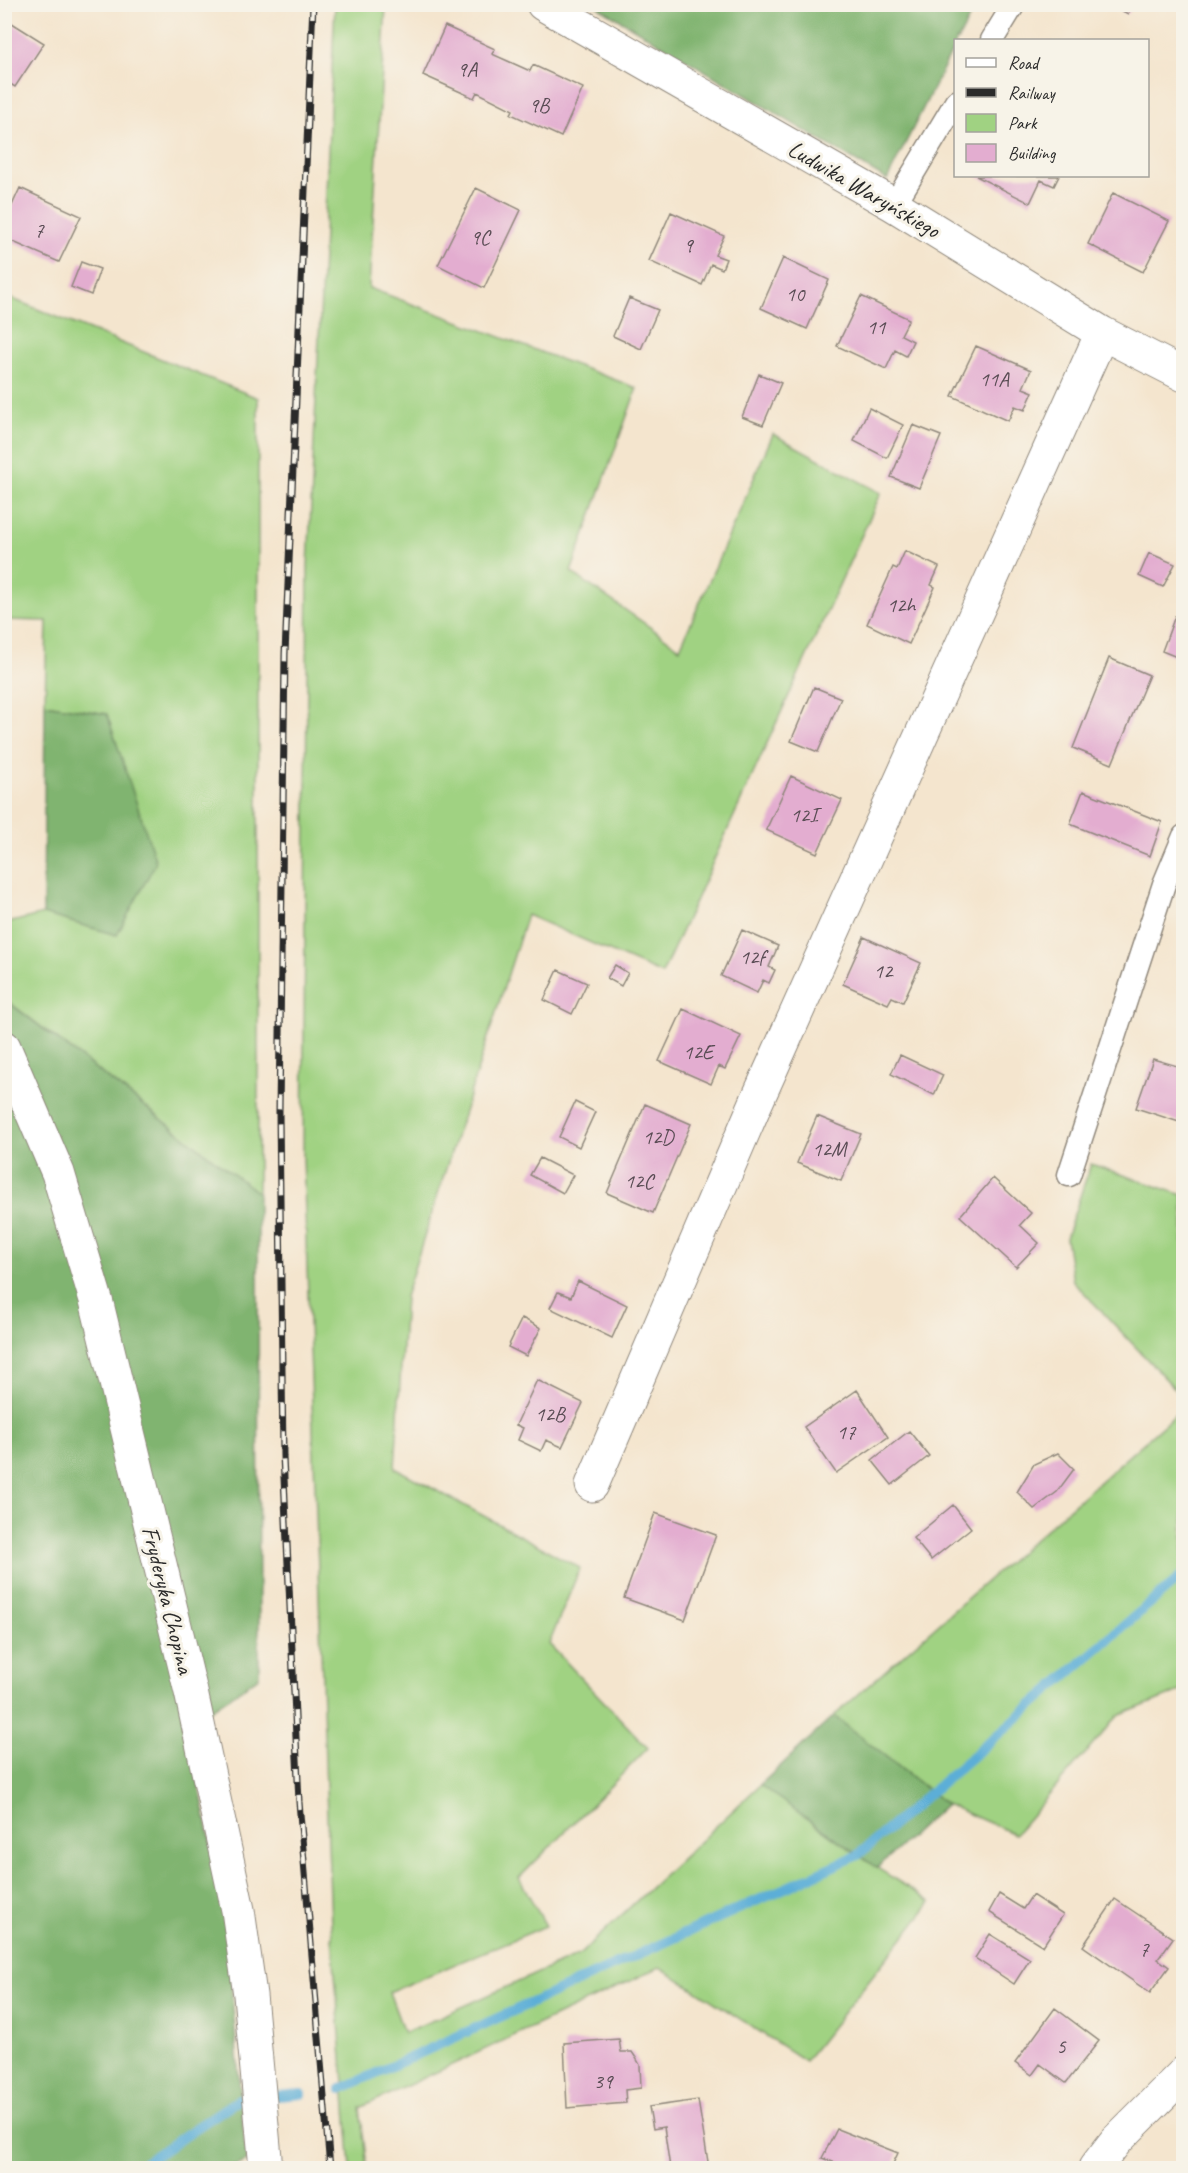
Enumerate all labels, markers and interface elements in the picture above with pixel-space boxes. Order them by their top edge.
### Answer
legend [954,39,1149,177]
text: Road [1008,52,1041,74]
house number: 9A [457,56,478,82]
text: Railway [1008,82,1056,104]
house number: 9B [529,92,551,118]
text: Park [1008,112,1038,134]
street label: Ludwika Waryńskiego [783,133,947,245]
text: Building [1008,142,1057,164]
house number: 7 [34,217,45,243]
house number: 9C [470,224,492,250]
house number: 9 [683,232,694,258]
house number: 10 [786,281,806,307]
house number: 11 [867,314,887,340]
house number: 11A [979,366,1010,392]
house number: 12h [887,592,917,618]
house number: 12I [790,802,822,828]
house number: 12f [739,944,769,970]
house number: 12 [874,958,894,984]
house number: 12E [683,1039,716,1065]
house number: 12D [642,1124,675,1150]
house number: 12M [812,1136,848,1162]
house number: 12C [625,1168,655,1194]
house number: 12B [535,1401,567,1427]
house number: 17 [837,1419,857,1445]
street label: Fryderyka Chopina [135,1523,201,1678]
house number: 7 [1139,1936,1150,1962]
house number: 5 [1056,2033,1067,2059]
house number: 39 [594,2068,614,2094]

